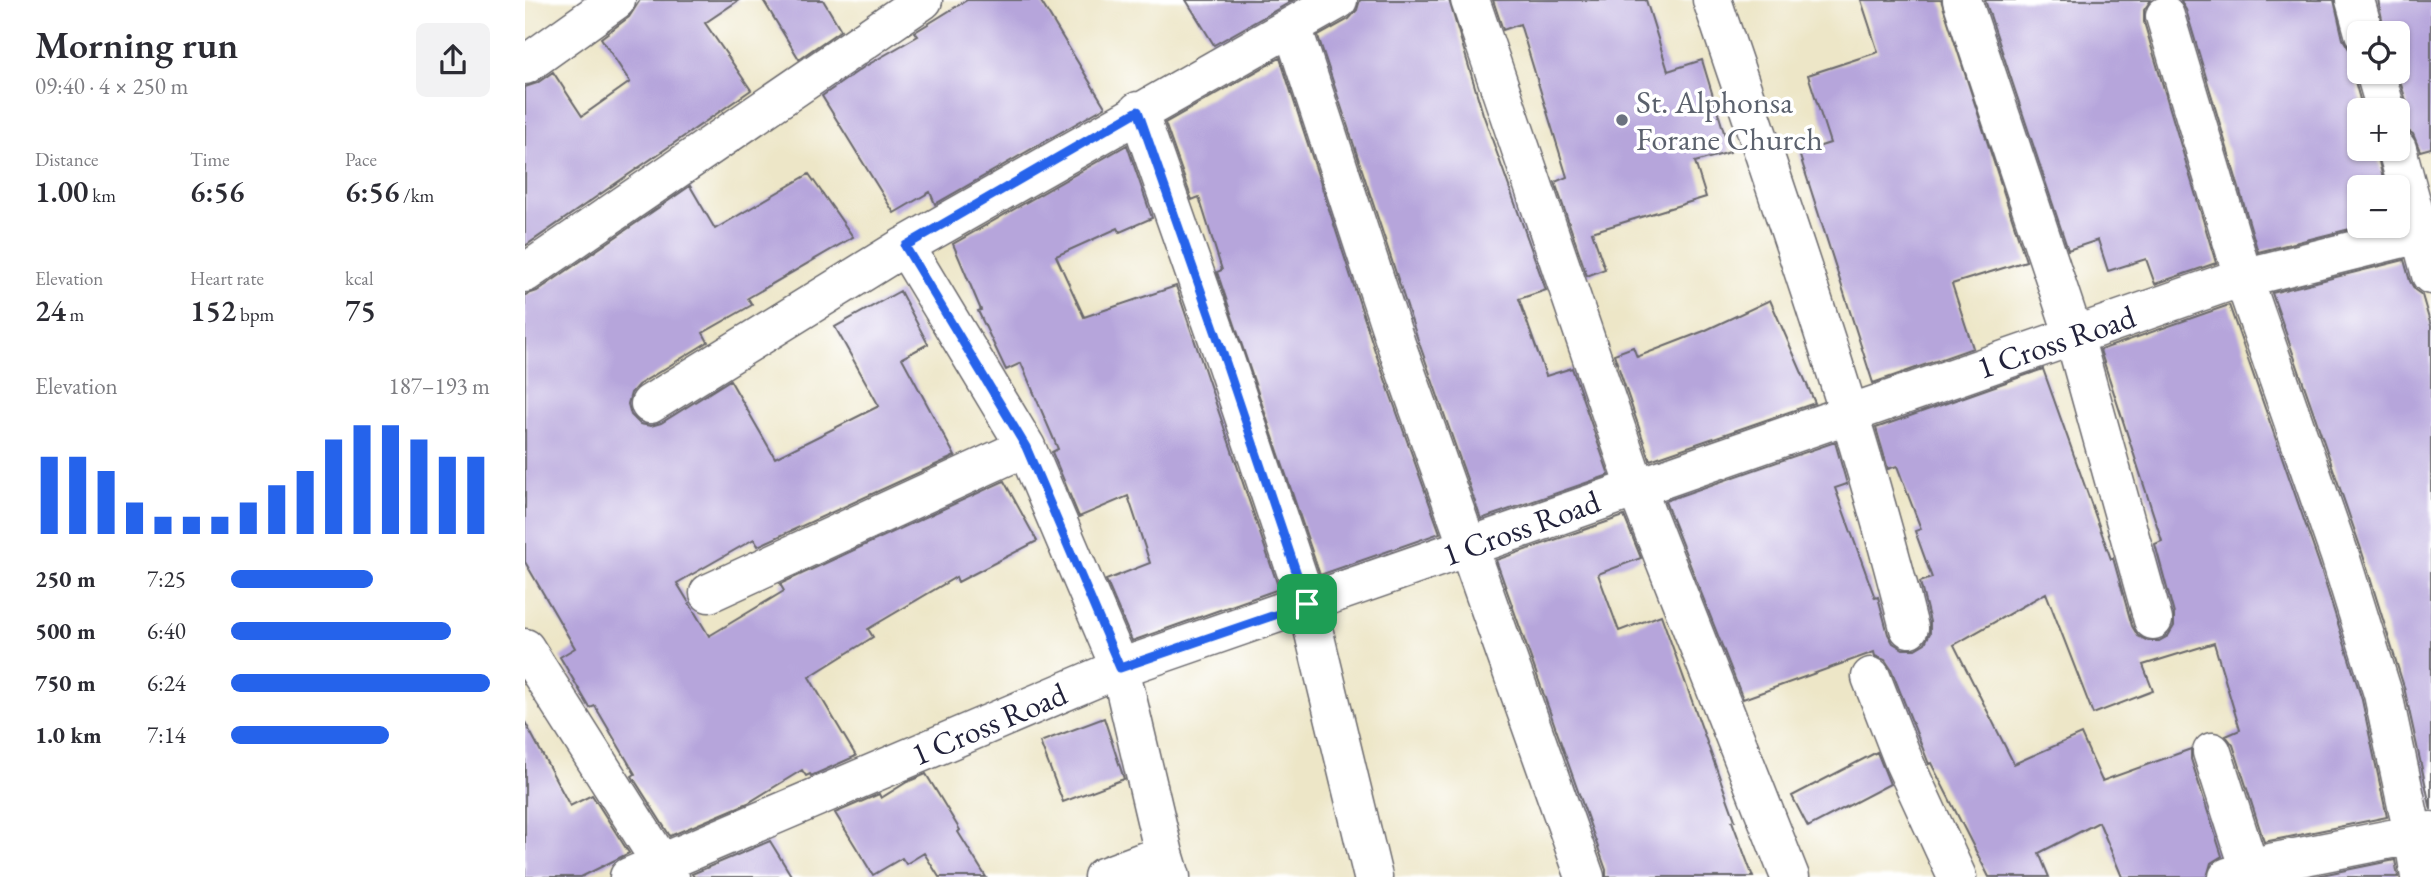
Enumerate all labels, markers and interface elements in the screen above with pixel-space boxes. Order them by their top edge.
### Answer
text: Morning run [35,20,238,69]
map controls [2347,21,2410,238]
button: locate [2347,21,2410,84]
button: share [416,23,490,97]
text: 09:40 · 4 × 250 m [35,71,188,101]
place label: St. Alphonsa Forane Church [1636,81,1823,160]
button: + [2347,98,2410,161]
marker: St. Alphonsa Forane Church [1614,112,1630,128]
text: Distance [35,147,98,172]
text: Time [190,147,230,172]
text: Pace [345,147,377,172]
text: 1.00 [35,172,88,211]
text: 6:56 [190,172,244,211]
text: 6:56 [345,172,399,211]
button: − [2347,175,2410,238]
text: km [88,183,116,208]
text: /km [399,183,434,208]
text: Elevation [35,266,103,291]
text: Heart rate [190,266,264,291]
text: kcal [345,266,374,291]
text: 24 [35,291,66,330]
text: 152 [190,291,236,330]
text: 75 [345,291,376,330]
street label: 1 Cross Road [1971,295,2142,389]
text: m [66,302,84,327]
text: bpm [236,302,274,327]
text: Elevation [35,371,118,401]
text: 187–193 m [389,371,490,401]
street label: 1 Cross Road [1436,480,1606,576]
text: 250 m [35,564,96,594]
text: 7:25 [147,564,186,594]
pin [1277,574,1337,634]
icon: arrive [1288,585,1326,623]
text: 500 m [35,616,96,646]
text: 6:40 [147,616,186,646]
text: 750 m [35,668,96,698]
text: 6:24 [147,668,186,698]
street label: 1 Cross Road [905,672,1074,776]
text: 1.0 km [35,720,102,750]
text: 7:14 [147,720,186,750]

